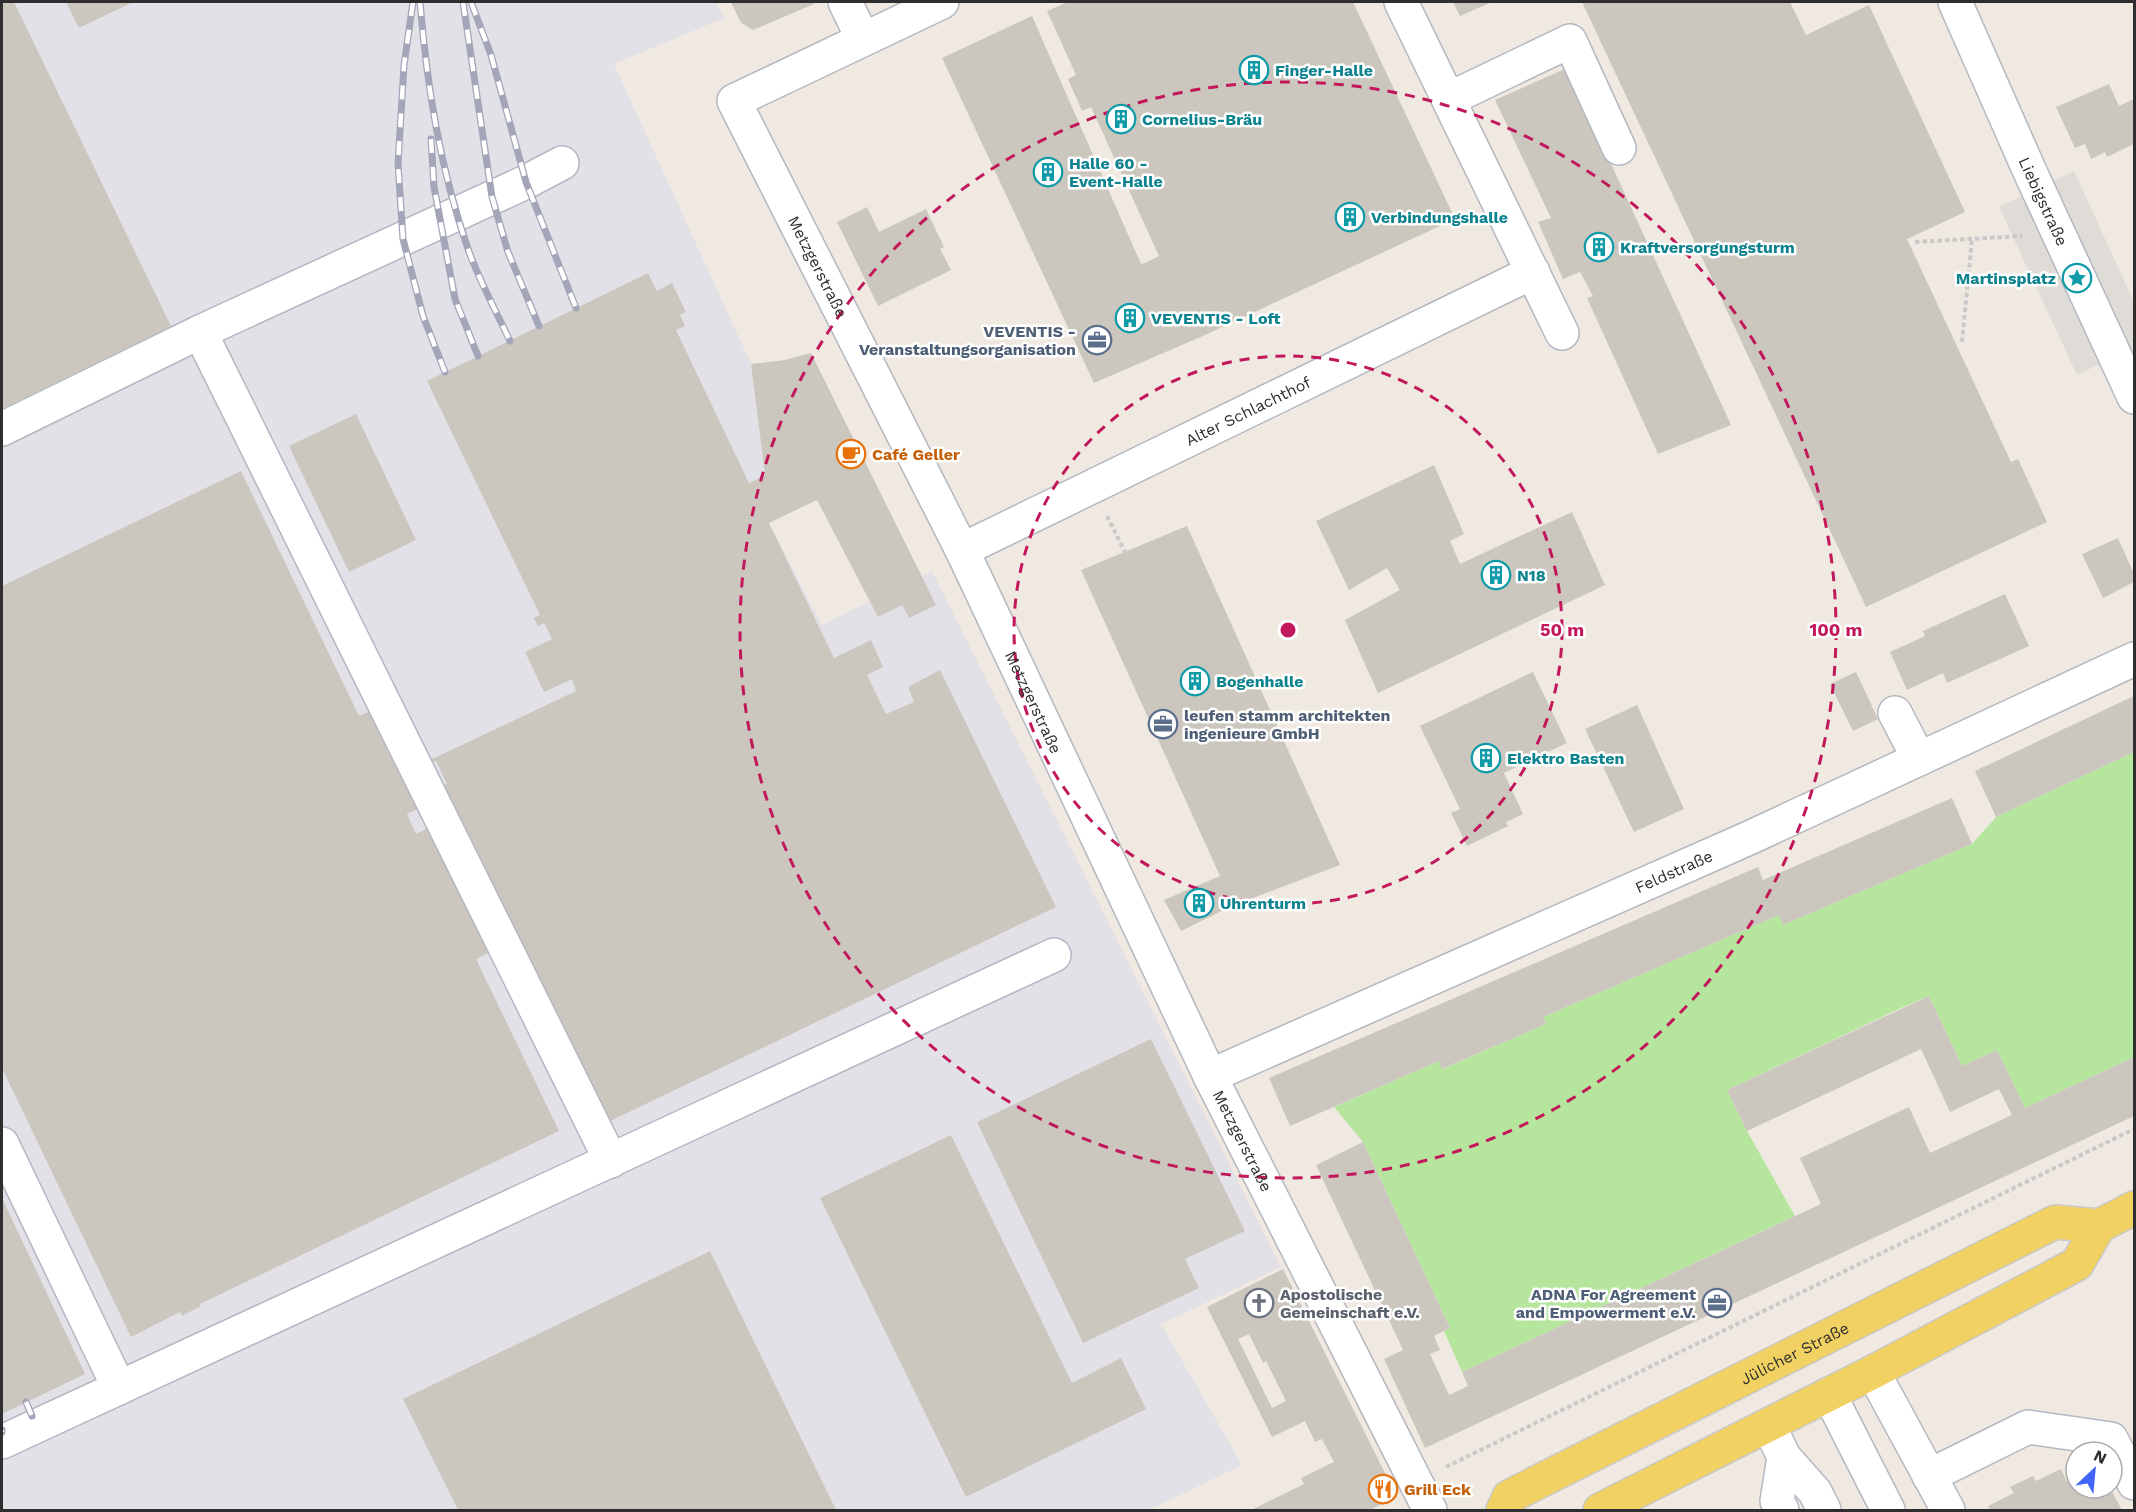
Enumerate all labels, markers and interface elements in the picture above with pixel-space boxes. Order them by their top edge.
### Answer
building icon: Finger-Halle [1238,54,1270,86]
place label: Finger-Halle [1275,61,1373,80]
building icon: Cornelius-Bräu [1105,103,1137,135]
place label: Cornelius-Bräu [1142,110,1262,129]
place label: Halle 60 - Event-Halle [1069,154,1163,191]
street label: Liebigstraße [2015,154,2072,249]
building icon: Halle 60 - Event-Halle [1032,156,1064,188]
building icon: Verbindungshalle [1334,201,1366,233]
place label: Verbindungshalle [1371,208,1508,227]
street label: Metzgerstraße [784,213,852,320]
building icon: Kraftversorgungsturm [1583,231,1615,263]
place label: Kraftversorgungsturm [1620,238,1795,257]
place icon: Martinsplatz [2061,262,2093,294]
place label: Martinsplatz [1956,269,2056,288]
building icon: VEVENTIS - Loft [1114,302,1146,334]
place label: VEVENTIS - Loft [1151,309,1281,328]
place label: VEVENTIS - Veranstaltungsorganisation [859,322,1076,359]
office icon: VEVENTIS - Veranstaltungsorganisation [1081,324,1113,356]
street label: Alter Schlachthof [1182,372,1314,449]
cafe icon: Café Geller [835,438,867,470]
place label: Café Geller [872,445,960,464]
building icon: N18 [1480,559,1512,591]
place label: N18 [1517,566,1546,585]
text: 50 m [1540,619,1584,640]
text: 100 m [1809,619,1863,640]
centre of rings [1278,620,1298,640]
street label: Metzgerstraße [1001,648,1066,756]
building icon: Bogenhalle [1179,665,1211,697]
place label: Bogenhalle [1216,672,1303,691]
place label: leufen stamm architekten ingenieure GmbH [1184,706,1390,743]
office icon: leufen stamm architekten ingenieure GmbH [1147,708,1179,740]
building icon: Elektro Basten [1470,742,1502,774]
place label: Elektro Basten [1507,749,1624,768]
street label: Feldstraße [1632,846,1715,897]
building icon: Uhrenturm [1183,887,1215,919]
place label: Uhrenturm [1220,894,1306,913]
street label: Metzgerstraße [1209,1087,1276,1195]
place label: Apostolische Gemeinschaft e.V. [1280,1285,1420,1322]
place label: ADNA For Agreement and Empowerment e.V. [1516,1285,1696,1322]
church icon: Apostolische Gemeinschaft e.V. [1243,1287,1275,1319]
office icon: ADNA For Agreement and Empowerment e.V. [1701,1287,1733,1319]
street label: Jülicher Straße [1737,1318,1852,1388]
north arrow [2064,1440,2124,1500]
text: N [2091,1446,2110,1468]
restaurant icon: Grill Eck [1367,1473,1399,1505]
place label: Grill Eck [1404,1480,1471,1499]

